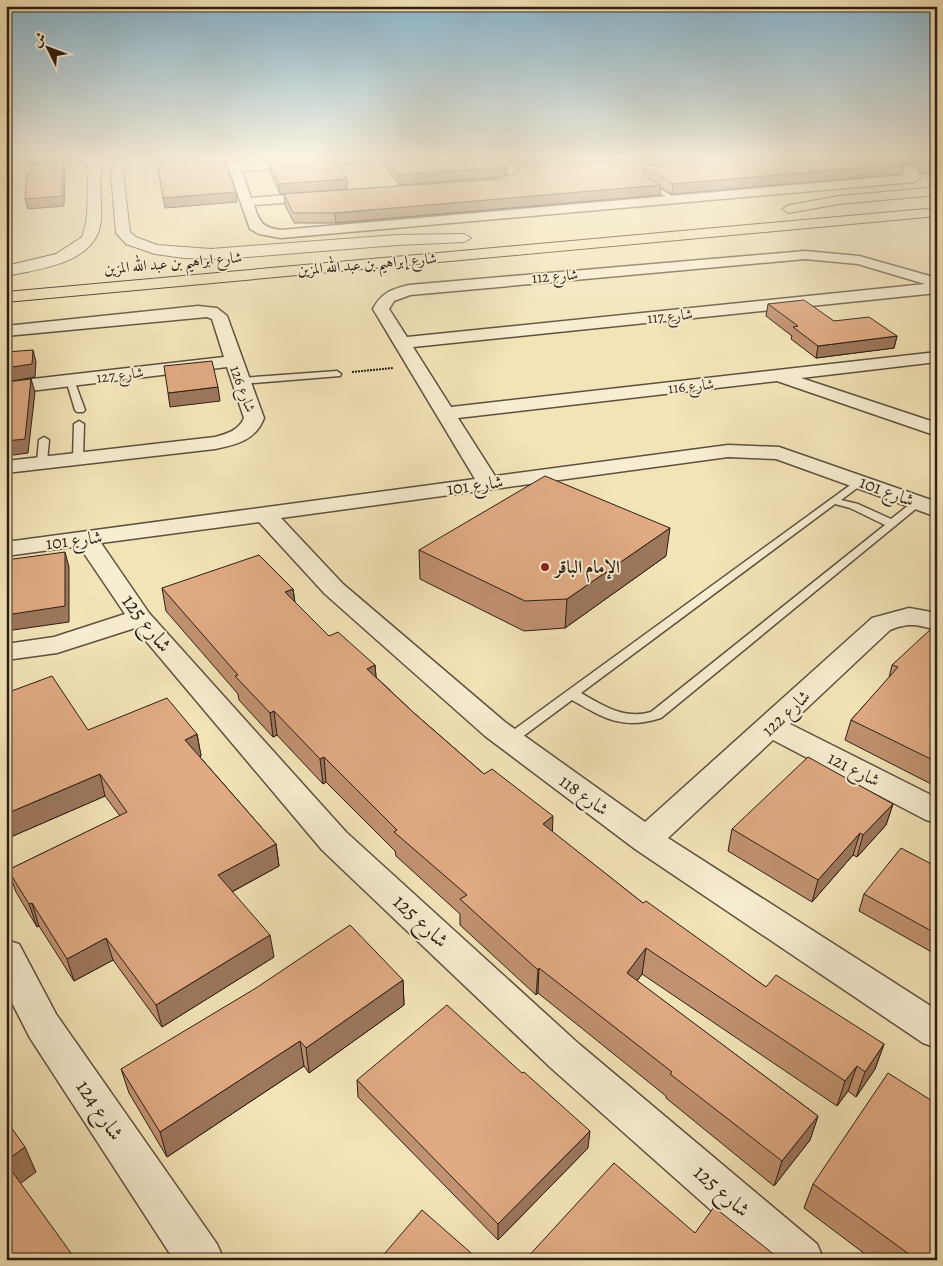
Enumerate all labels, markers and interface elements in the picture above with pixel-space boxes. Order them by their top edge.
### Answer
north arrow [22,22,72,72]
text: ش [27,28,50,51]
street label: شارع ابراهيم بن عبد الله المزين [103,245,243,284]
street label: شارع إبراهيم بن عبد الله المزين [296,246,438,285]
street label: شارع 112 [531,264,579,291]
street label: شارع 117 [646,304,694,331]
street label: شارع 127 [95,362,145,391]
street label: شارع 126 [223,363,261,416]
street label: شارع 116 [667,374,715,401]
street label: شارع 101 [445,469,505,504]
street label: شارع 101 [855,470,918,515]
street label: شارع 101 [44,525,104,558]
place label: الإمام الباقر [553,555,620,583]
marker: الإمام الباقر [539,561,551,573]
street label: شارع 125 [112,588,179,660]
street label: شارع 122 [757,684,817,744]
street label: شارع 121 [822,746,884,795]
street label: شارع 118 [553,769,614,824]
street label: شارع 125 [384,888,455,957]
street label: شارع 124 [66,1074,130,1148]
street label: شارع 125 [685,1159,756,1227]

